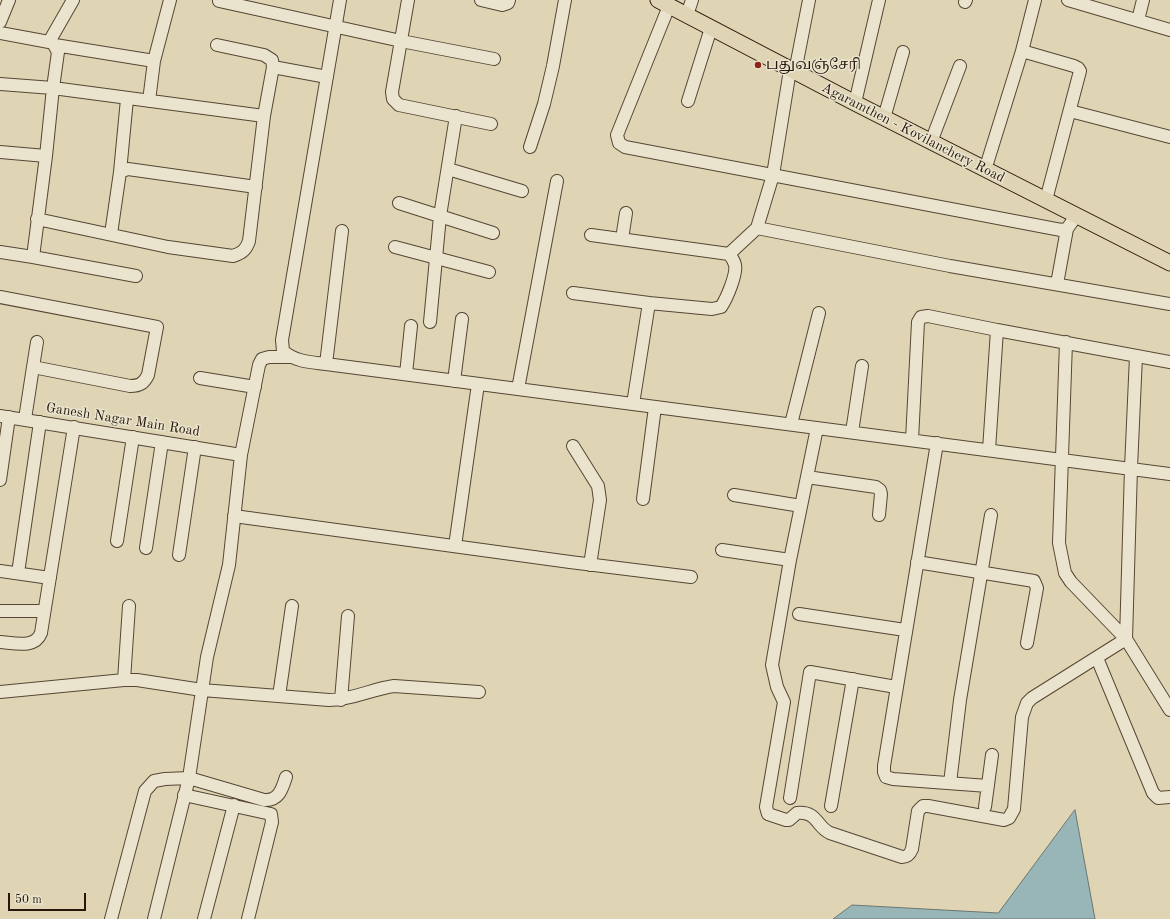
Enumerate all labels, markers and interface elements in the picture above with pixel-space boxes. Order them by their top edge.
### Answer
place label: பதுவஞ்சேரி [766,57,861,73]
marker: பதுவஞ்சேரி [753,60,763,70]
street label: Agaramthen - Kovilanchery Road [819,79,1007,187]
street label: Ganesh Nagar Main Road [45,400,201,440]
scale bar [10,885,88,911]
text: 50 m [15,894,42,906]

